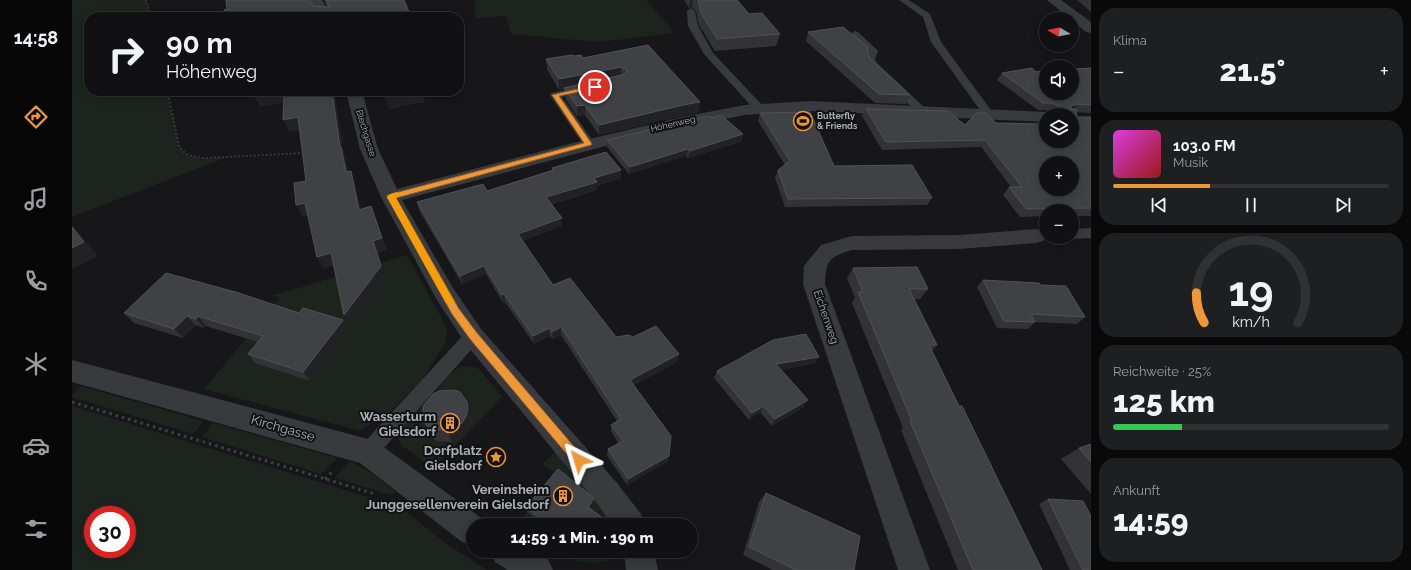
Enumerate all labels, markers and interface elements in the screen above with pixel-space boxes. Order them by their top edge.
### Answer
north arrow [1039,12,1079,52]
map controls [1039,12,1079,244]
text: 14:58 [14,27,58,48]
text: 90 m [166,27,232,60]
icon: right [100,28,152,80]
text: Klima [1113,33,1147,48]
text: 21.5° [1220,53,1285,88]
text: − [1113,58,1125,84]
text: + [1380,58,1389,84]
button: sound [1039,60,1079,100]
text: Höhenweg [166,61,257,82]
pin [578,70,612,104]
icon: arrive [584,76,606,98]
icon: directions [22,103,50,131]
street label: Blechgasse [354,108,378,158]
button: layers [1039,108,1079,148]
sports icon: Butterfly & Friends [792,110,814,132]
place label: Butterfly & Friends [817,111,858,131]
street label: Höhenweg [650,114,696,134]
text: 103.0 FM [1173,137,1236,155]
text: Musik [1173,155,1208,170]
button: + [1039,156,1079,196]
icon: music [22,185,50,213]
icon: previous [1148,194,1170,216]
icon: pause [1240,194,1262,216]
icon: next [1332,194,1354,216]
button: − [1039,204,1079,244]
icon: phone [22,267,50,295]
text: 19 [1228,267,1274,316]
street label: Eichenweg [811,288,841,346]
text: km/h [1232,314,1270,330]
icon: climate [22,350,50,378]
text: Reichweite · 25% [1113,364,1211,379]
text: 125 km [1113,384,1215,419]
place label: Wasserturm Gielsdorf [360,409,437,439]
street label: Kirchgasse [249,412,317,444]
building icon: Wasserturm Gielsdorf [439,412,461,434]
icon: car [22,432,50,460]
position arrow [558,439,600,481]
place label: Dorfplatz Gielsdorf [424,443,483,473]
place icon: Dorfplatz Gielsdorf [485,446,507,468]
place label: Vereinsheim Junggesellenverein Gielsdorf [366,482,550,512]
text: Ankunft [1113,483,1160,498]
building icon: Vereinsheim Junggesellenverein Gielsdorf [552,485,574,507]
text: 14:59 [1113,503,1189,538]
speed limit sign: 30 [84,506,136,558]
icon: filters [22,515,50,543]
text: 14:59 · 1 Min. · 190 m [510,529,654,547]

